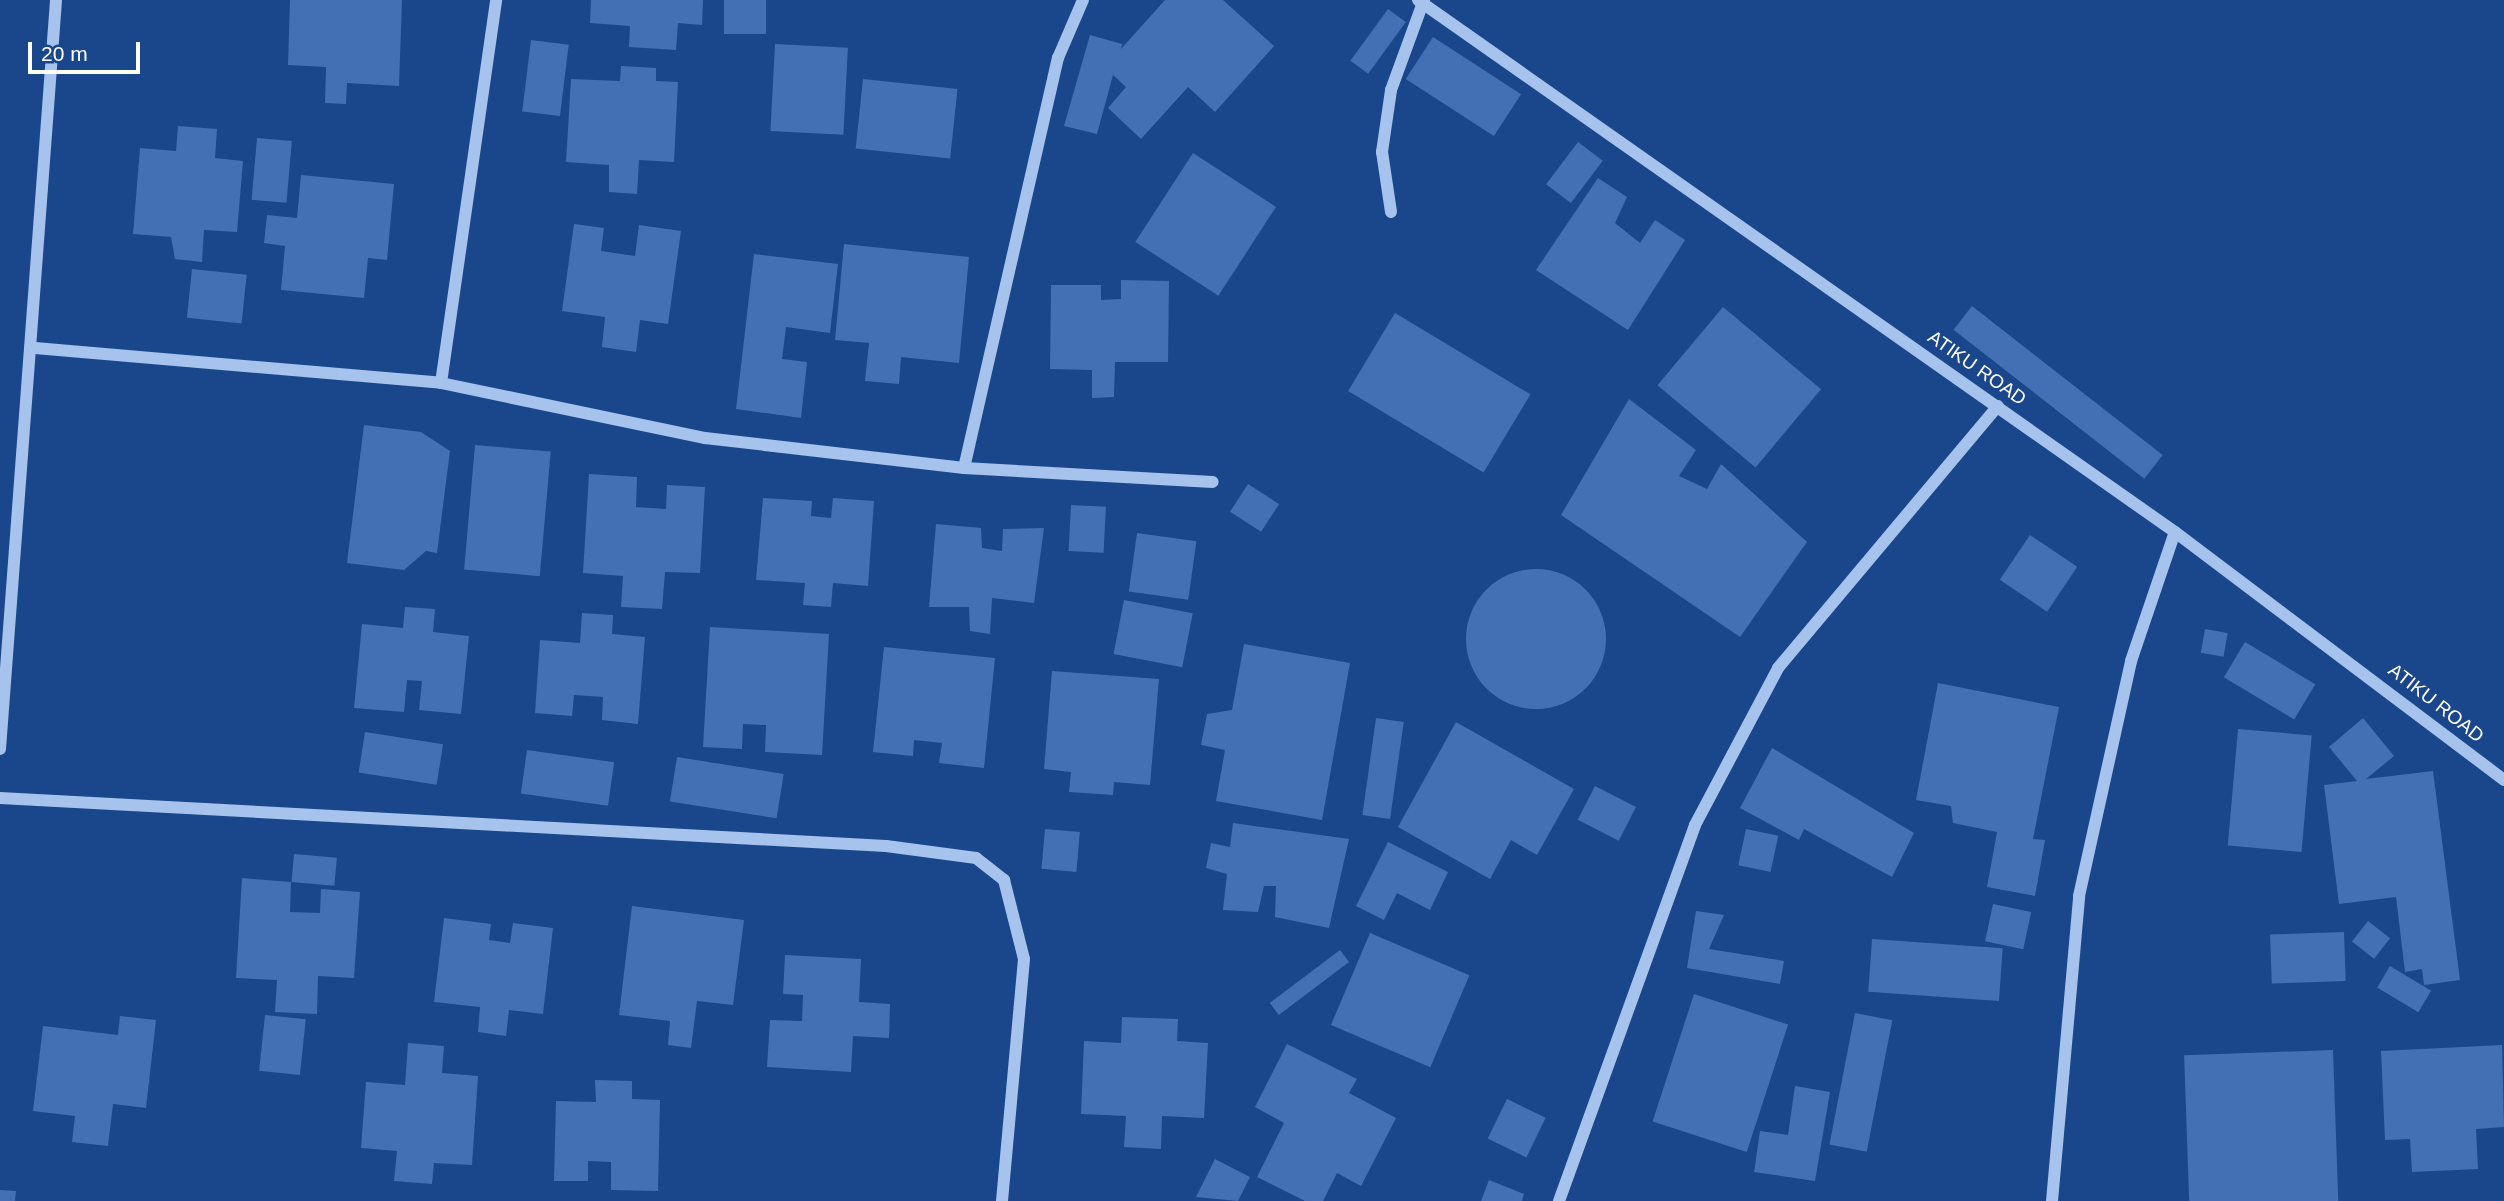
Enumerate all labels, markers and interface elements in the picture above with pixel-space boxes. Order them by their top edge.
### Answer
scale bar [32,28,144,72]
text: 20 m [41,42,88,65]
street label: ATIKU ROAD [1923,326,2031,410]
street label: ATIKU ROAD [2384,659,2488,747]

